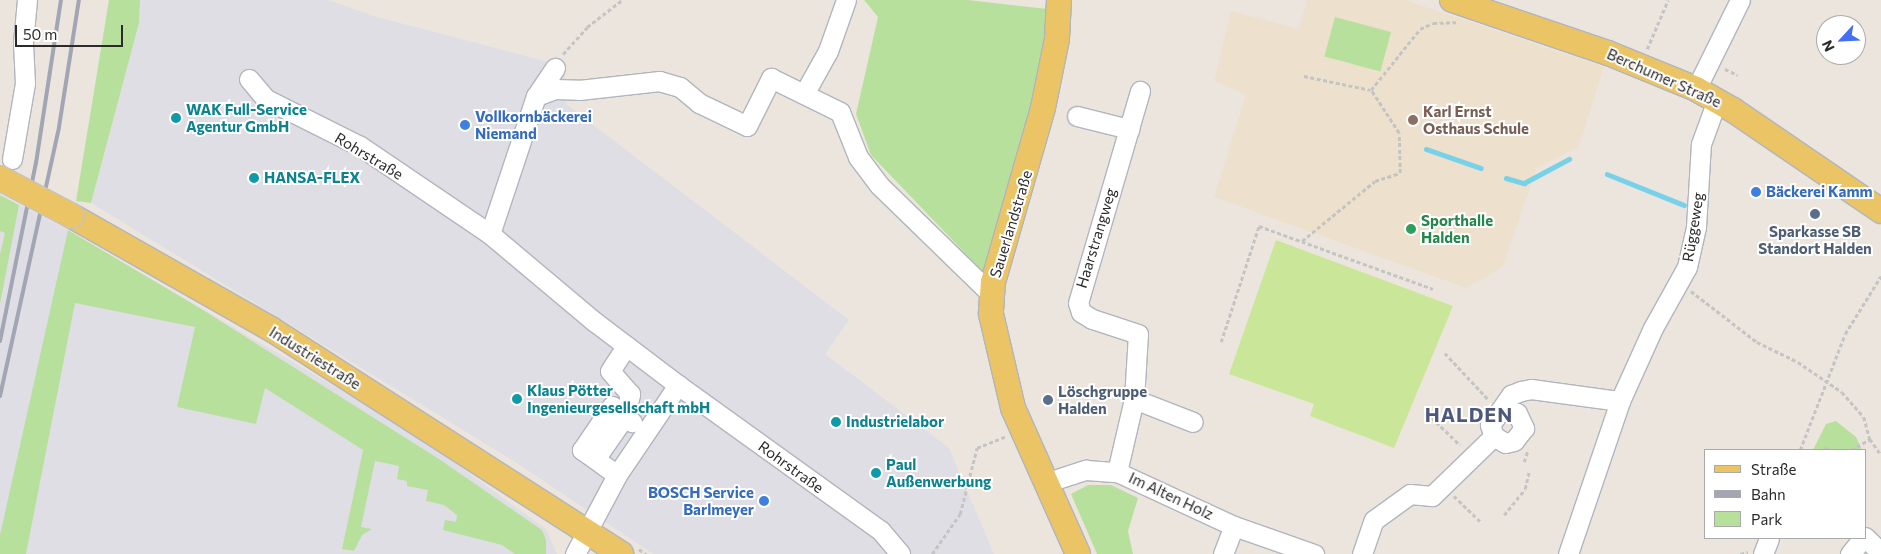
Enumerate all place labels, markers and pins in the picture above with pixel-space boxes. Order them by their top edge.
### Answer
place label: WAK Full-Service Agentur GmbH [186,100,307,135]
place label: Karl Ernst Osthaus Schule [1423,102,1529,137]
place label: Vollkornbäckerei Niemand [475,107,592,142]
marker: WAK Full-Service Agentur GmbH [170,112,182,124]
marker: Karl Ernst Osthaus Schule [1407,114,1419,126]
marker: Vollkornbäckerei Niemand [459,119,471,131]
place label: HANSA-FLEX [264,169,360,187]
marker: HANSA-FLEX [248,172,260,184]
place label: Bäckerei Kamm [1766,183,1873,201]
marker: Bäckerei Kamm [1750,186,1762,198]
marker: Sparkasse SB Standort Halden [1809,208,1821,220]
place label: Sporthalle Halden [1421,211,1493,246]
place label: Sparkasse SB Standort Halden [1758,222,1872,257]
marker: Sporthalle Halden [1405,223,1417,235]
place label: Klaus Pötter Ingenieurgesellschaft mbH [527,381,710,416]
place label: Löschgruppe Halden [1058,382,1147,417]
marker: Klaus Pötter Ingenieurgesellschaft mbH [511,393,523,405]
marker: Löschgruppe Halden [1042,394,1054,406]
place label: Industrielabor [846,413,944,431]
marker: Industrielabor [830,416,842,428]
place label: Paul Außenwerbung [886,455,991,490]
marker: Paul Außenwerbung [870,467,882,479]
place label: BOSCH Service Barlmeyer [648,483,754,518]
marker: BOSCH Service Barlmeyer [758,495,770,507]

